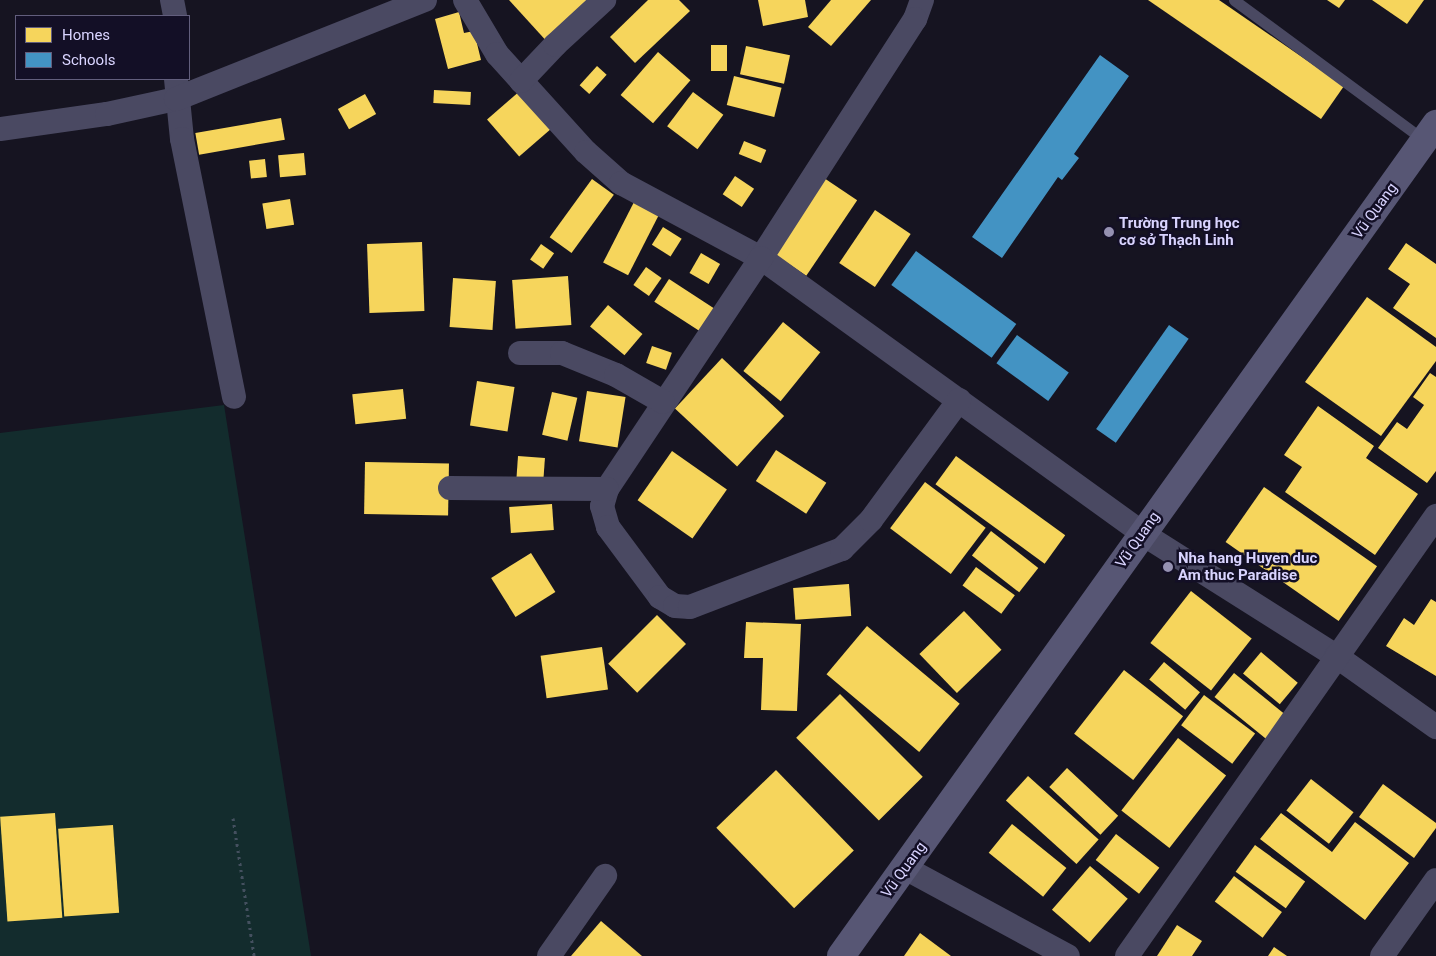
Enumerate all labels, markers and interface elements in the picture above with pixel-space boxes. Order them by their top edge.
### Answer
legend [15,15,190,80]
text: Homes [62,26,110,44]
text: Schools [62,51,116,69]
street label: Vũ Quang [1349,180,1401,242]
place label: Trường Trung học cơ sở Thạch Linh [1119,214,1240,249]
marker: Trường Trung học cơ sở Thạch Linh [1103,226,1115,238]
street label: Vũ Quang [1112,508,1164,572]
place label: Nha hang Huyen duc Am thuc Paradise [1178,549,1317,584]
marker: Nha hang Huyen duc Am thuc Paradise [1162,561,1174,573]
street label: Vũ Quang [878,839,930,901]

